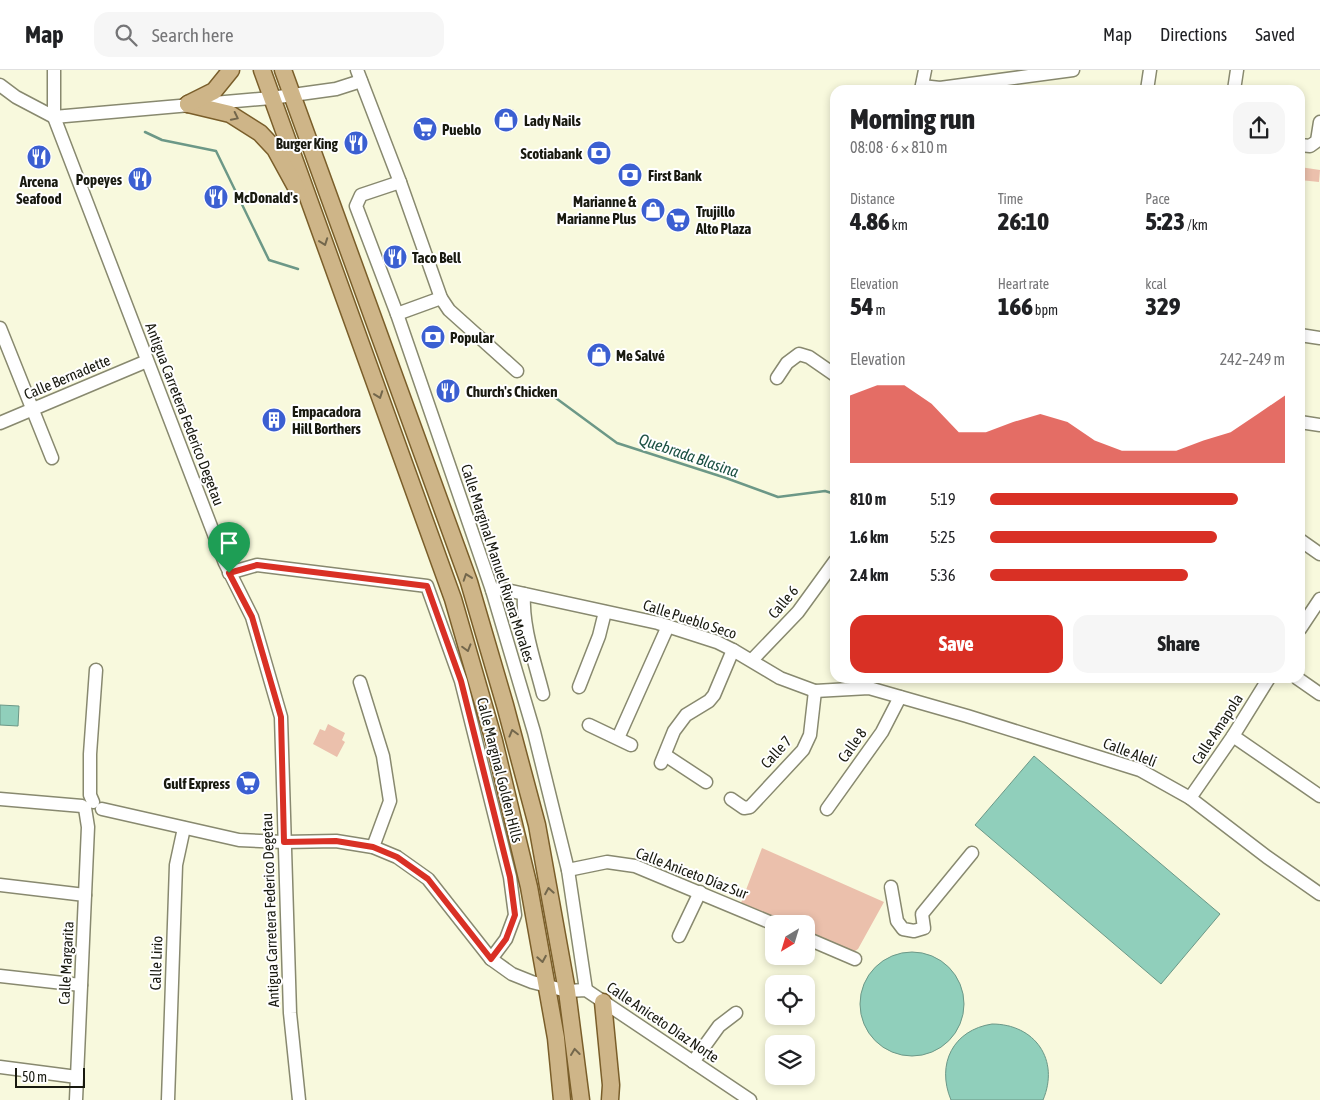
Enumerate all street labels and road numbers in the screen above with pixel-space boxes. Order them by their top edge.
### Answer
street label: Antigua Carretera Federico Degetau [142,320,228,508]
street label: Calle Bernadette [21,351,113,403]
street label: Calle Marginal Manuel Rivera Morales [458,462,538,664]
street label: Calle 6 [764,582,802,622]
street label: Calle Pueblo Seco [641,596,739,642]
street label: Calle Amapola [1188,691,1246,767]
street label: Calle Marginal Golden Hills [474,696,526,844]
street label: Calle 8 [834,725,870,765]
street label: Calle 7 [757,732,795,772]
street label: Calle Alelí [1101,734,1160,770]
street label: Antigua Carretera Federico Degetau [258,813,282,1007]
street label: Calle Aniceto Díaz Sur [634,844,751,902]
street label: Calle Margarita [55,921,77,1005]
street label: Calle Lirio [147,935,165,991]
street label: Calle Aniceto Díaz Norte [604,978,722,1066]

